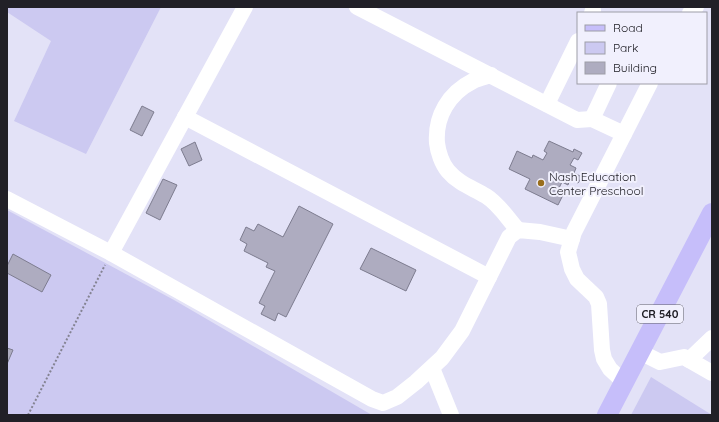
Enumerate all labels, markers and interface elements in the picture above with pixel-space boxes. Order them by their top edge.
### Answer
legend [577,12,707,84]
text: Road [613,20,643,35]
text: Park [613,40,638,55]
text: Building [613,60,657,75]
place label: Nash Education Center Preschool [549,169,643,198]
marker: Nash Education Center Preschool [536,178,546,188]
road number: CR 540 [637,305,683,323]

